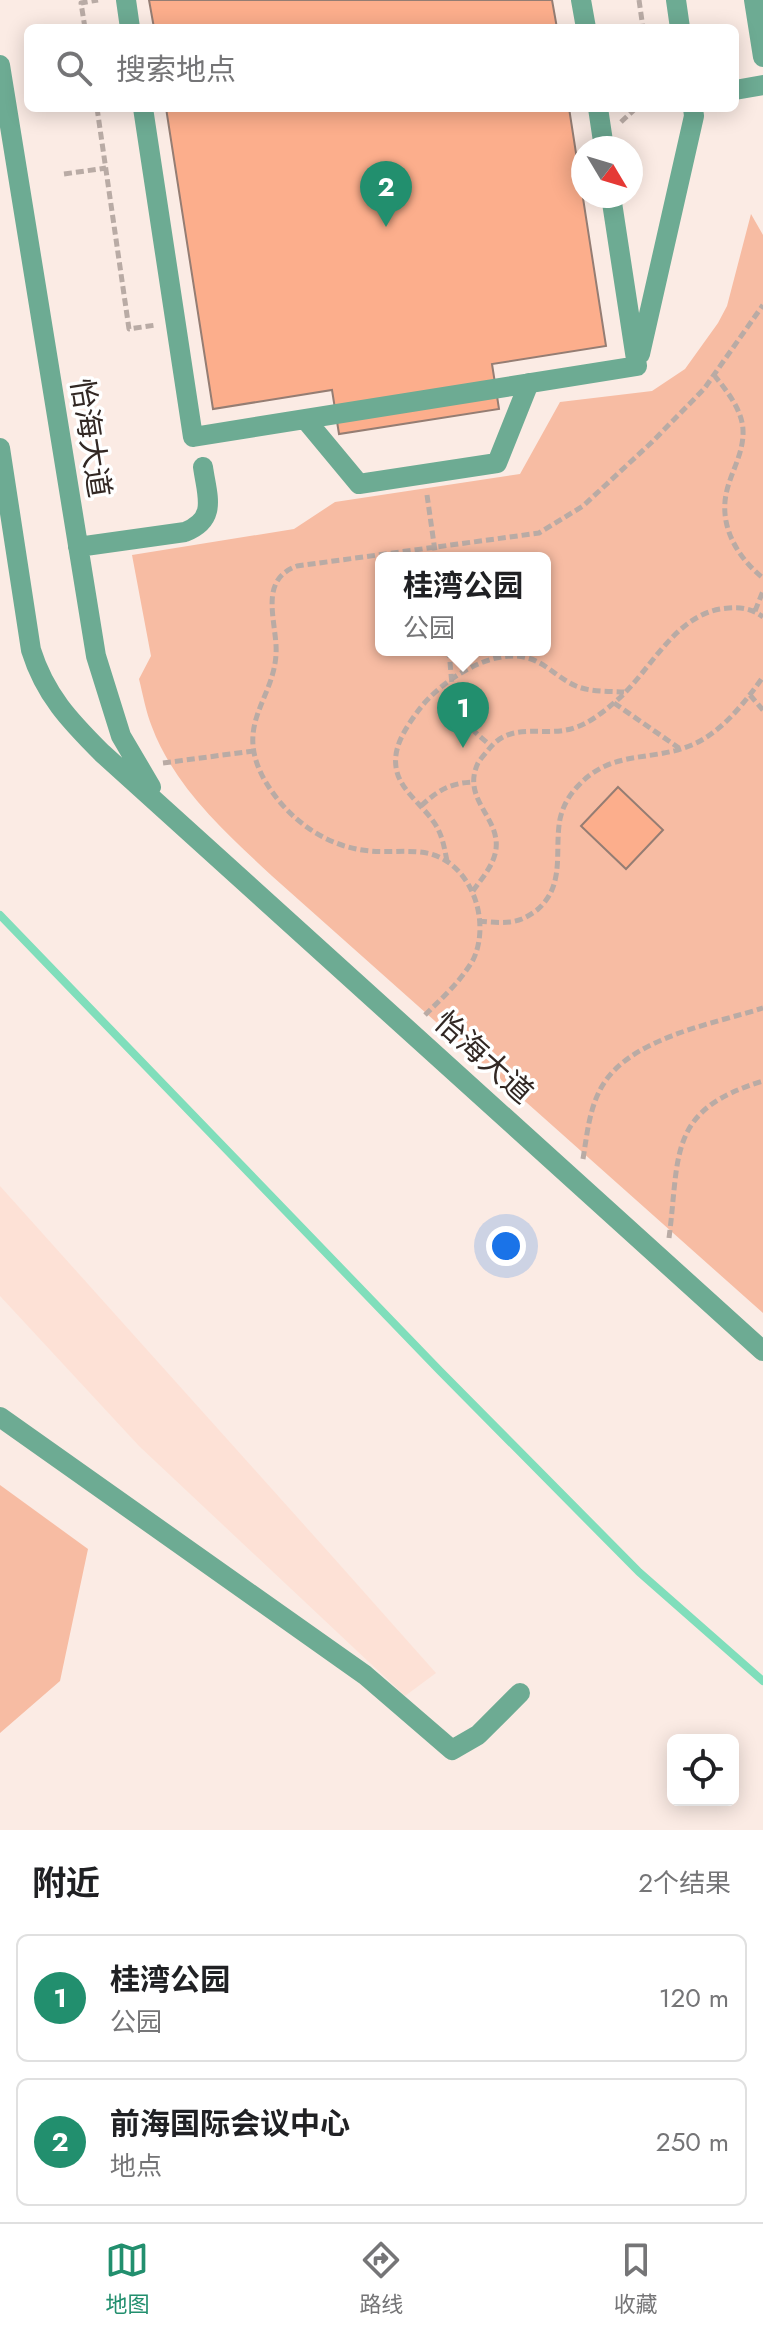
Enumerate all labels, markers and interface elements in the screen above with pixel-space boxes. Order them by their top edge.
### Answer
search box [24,24,739,112]
icon: search [52,46,96,90]
text: 搜索地点 [116,48,236,91]
north arrow [571,136,643,208]
pin: 2 [360,161,412,227]
street label: 怡海大道 [60,375,122,501]
popup [375,552,551,656]
text: 桂湾公园 [403,564,523,607]
text: 公园 [403,609,455,647]
pin: 1 [437,682,489,748]
street label: 怡海大道 [425,1001,543,1113]
your location [486,1226,526,1266]
map controls [667,1734,739,1806]
button: locate [667,1734,739,1806]
text: 附近 [32,1859,100,1908]
text: 2个结果 [638,1864,731,1902]
text: 桂湾公园 [110,1958,230,2001]
text: 1 [53,1979,67,2017]
text: 120 m [659,1979,729,2017]
text: 公园 [110,2003,162,2041]
text: 前海国际会议中心 [110,2102,350,2145]
text: 2 [51,2123,69,2161]
text: 250 m [656,2123,729,2161]
text: 地点 [110,2147,162,2185]
tab: 地图 [105,2238,149,2320]
tab: 路线 [359,2238,404,2320]
tab: 收藏 [614,2238,658,2320]

